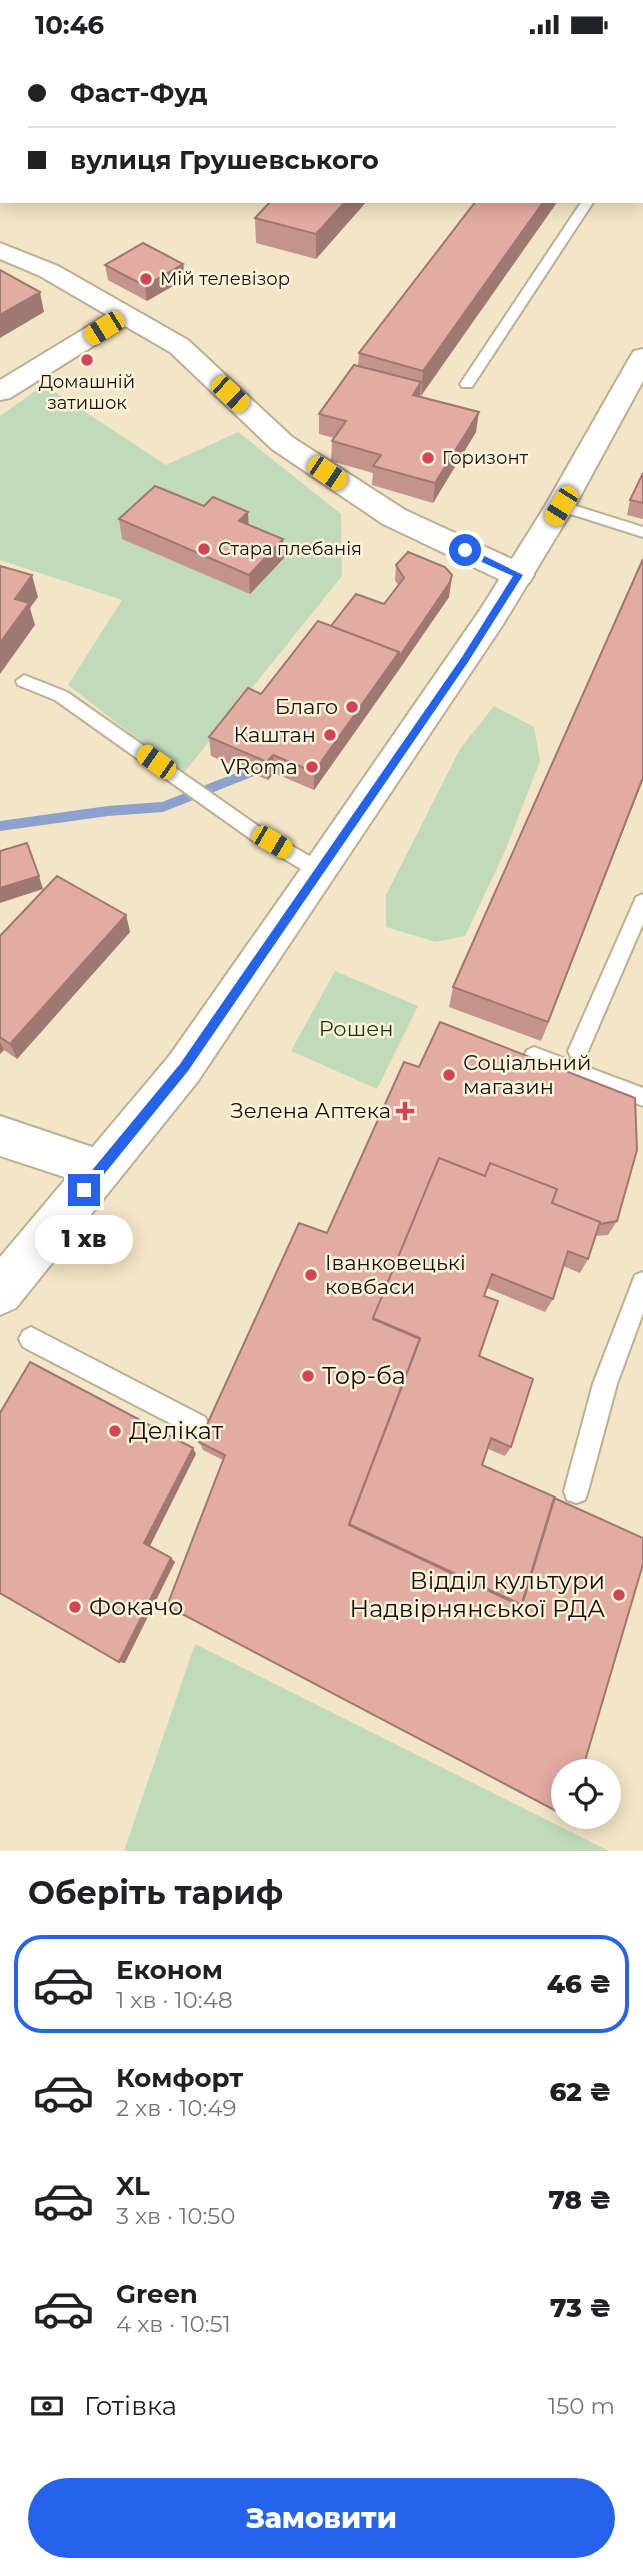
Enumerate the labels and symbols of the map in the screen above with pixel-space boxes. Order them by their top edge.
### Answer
place label: Мій телевізор [160,268,290,290]
marker: Мій телевізор [138,271,154,287]
car [81,308,128,348]
marker: Домашній затишок [79,352,95,368]
place label: Домашній затишок [39,371,135,414]
car [208,372,253,416]
place label: Горизонт [442,447,529,469]
marker: Горизонт [420,450,436,466]
car [304,453,351,493]
car [541,483,582,529]
route start [449,534,481,566]
place label: Стара плебанія [218,538,362,560]
marker: Стара плебанія [196,541,212,557]
place label: Благо [275,694,338,719]
marker: Благо [344,699,360,715]
place label: Каштан [234,722,316,747]
marker: Каштан [322,727,338,743]
car [133,741,180,783]
place label: VRoma [221,754,298,779]
marker: VRoma [304,759,320,775]
car [249,822,296,862]
park label: Рошен [319,1016,393,1041]
place label: Соціальний магазин [463,1050,591,1099]
marker: Соціальний магазин [441,1067,457,1083]
place label: Зелена Аптека [231,1098,391,1123]
marker: Зелена Аптека [397,1103,413,1119]
route end [68,1174,100,1206]
callout: 1 хв [35,1215,133,1263]
place label: Іванковецькі ковбаси [325,1250,466,1299]
marker: Іванковецькі ковбаси [303,1267,319,1283]
place label: Тор-ба [322,1361,406,1390]
marker: Тор-ба [300,1368,316,1384]
place label: Делікат [129,1416,224,1445]
marker: Делікат [107,1423,123,1439]
place label: Відділ культури Надвірнянської РДА [349,1566,605,1623]
marker: Відділ культури Надвірнянської РДА [611,1587,627,1603]
place label: Фокачо [89,1592,184,1621]
marker: Фокачо [67,1599,83,1615]

